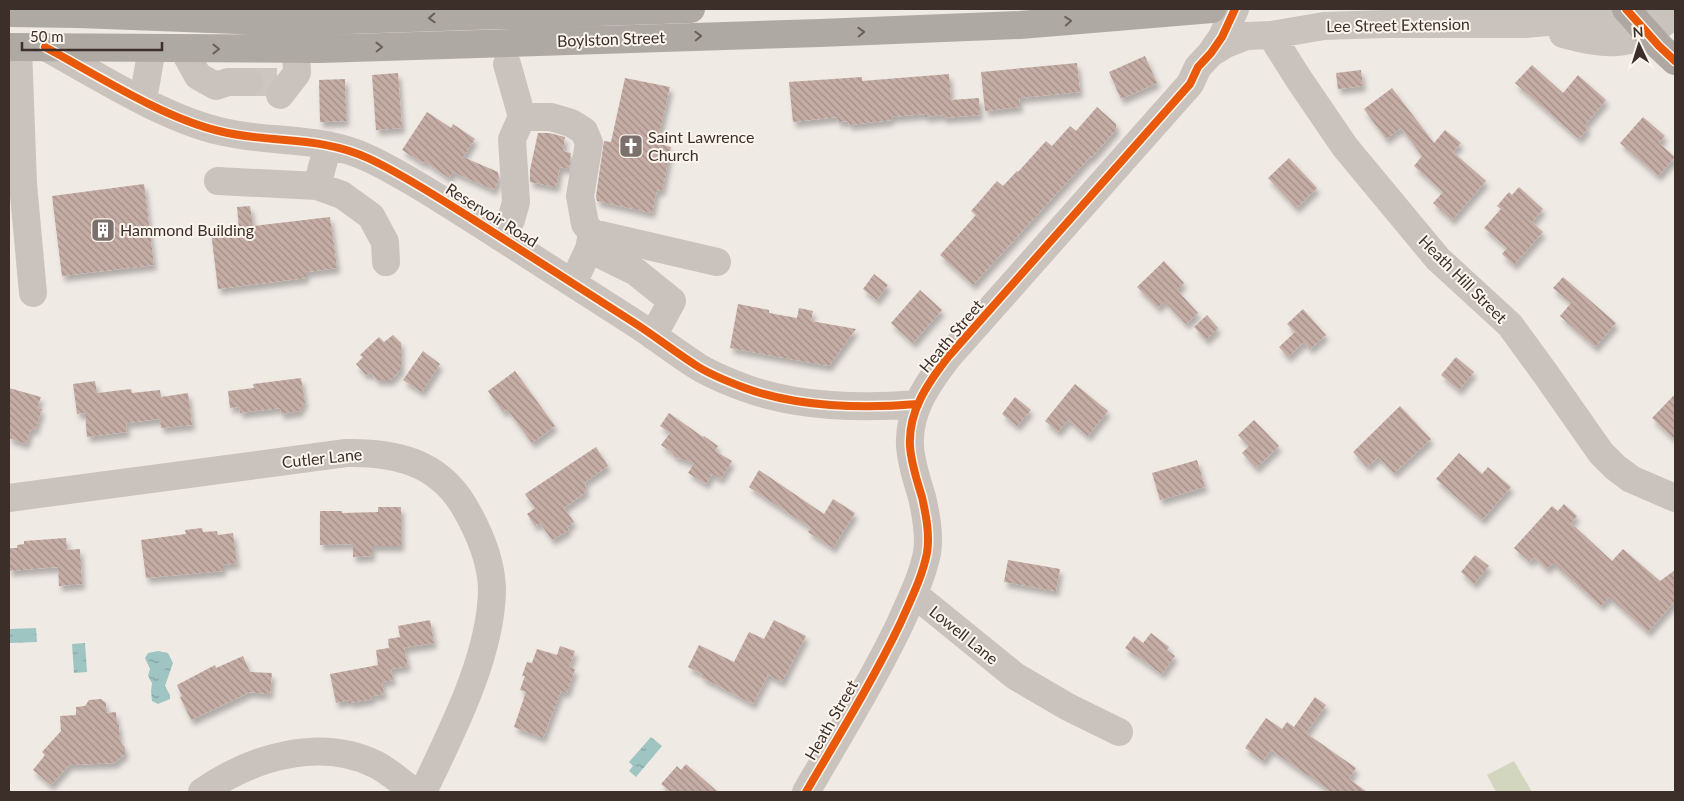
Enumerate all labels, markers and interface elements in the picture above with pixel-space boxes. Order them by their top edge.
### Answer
one-way arrow [428,13,436,24]
street label: Lee Street Extension [1326,14,1470,35]
one-way arrow [1064,15,1072,26]
scale bar [22,20,162,52]
north arrow [1614,20,1664,70]
text: N [1632,23,1644,40]
text: 50 m [30,27,64,45]
street label: Boylston Street [557,27,665,50]
one-way arrow [858,27,865,37]
one-way arrow [695,31,703,42]
one-way arrow [375,42,383,53]
one-way arrow [212,44,220,54]
place label: Saint Lawrence Church [648,127,755,164]
church icon: Saint Lawrence Church [618,133,644,159]
street label: Reservoir Road [443,179,542,250]
building icon: Hammond Building [90,217,116,243]
place label: Hammond Building [120,220,254,239]
street label: Heath Hill Street [1415,231,1512,327]
street label: Heath Street [915,295,987,376]
street label: Cutler Lane [281,444,363,471]
street label: Lowell Lane [926,601,1002,668]
street label: Heath Street [800,676,861,763]

